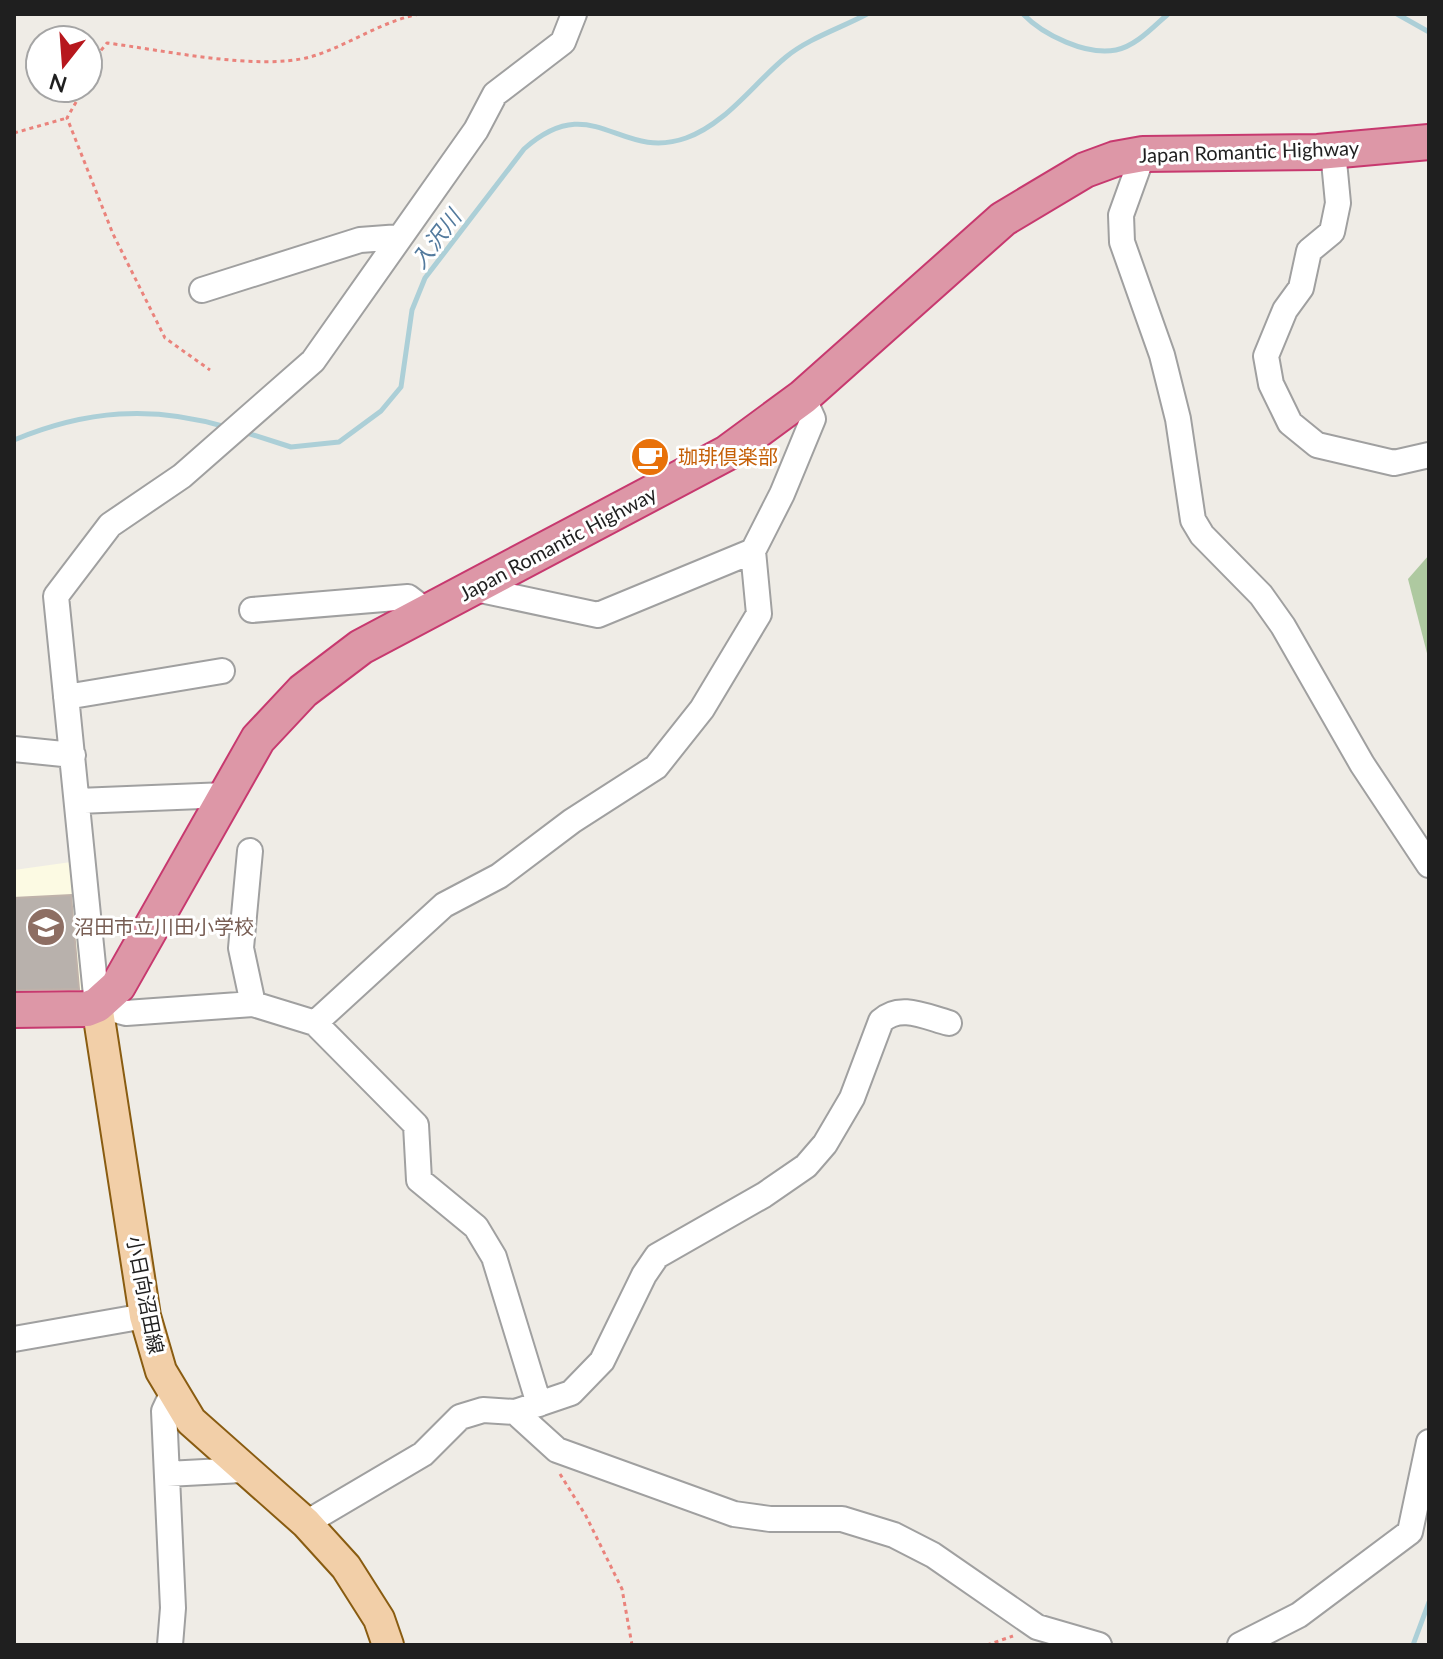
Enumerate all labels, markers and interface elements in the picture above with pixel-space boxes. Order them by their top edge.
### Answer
north arrow [24,24,104,104]
text: N [46,68,70,99]
street label: Japan Romantic Highway [1139,135,1360,167]
water label: 入沢川 [405,203,467,273]
cafe icon: 珈琲倶楽部 [629,436,671,478]
place label: 珈琲倶楽部 [678,444,778,468]
street label: Japan Romantic Highway [455,481,661,605]
school or university icon: 沼田市立川田小学校 [25,906,67,948]
place label: 沼田市立川田小学校 [74,914,254,938]
street label: 小日向沼田線 [123,1234,169,1356]

